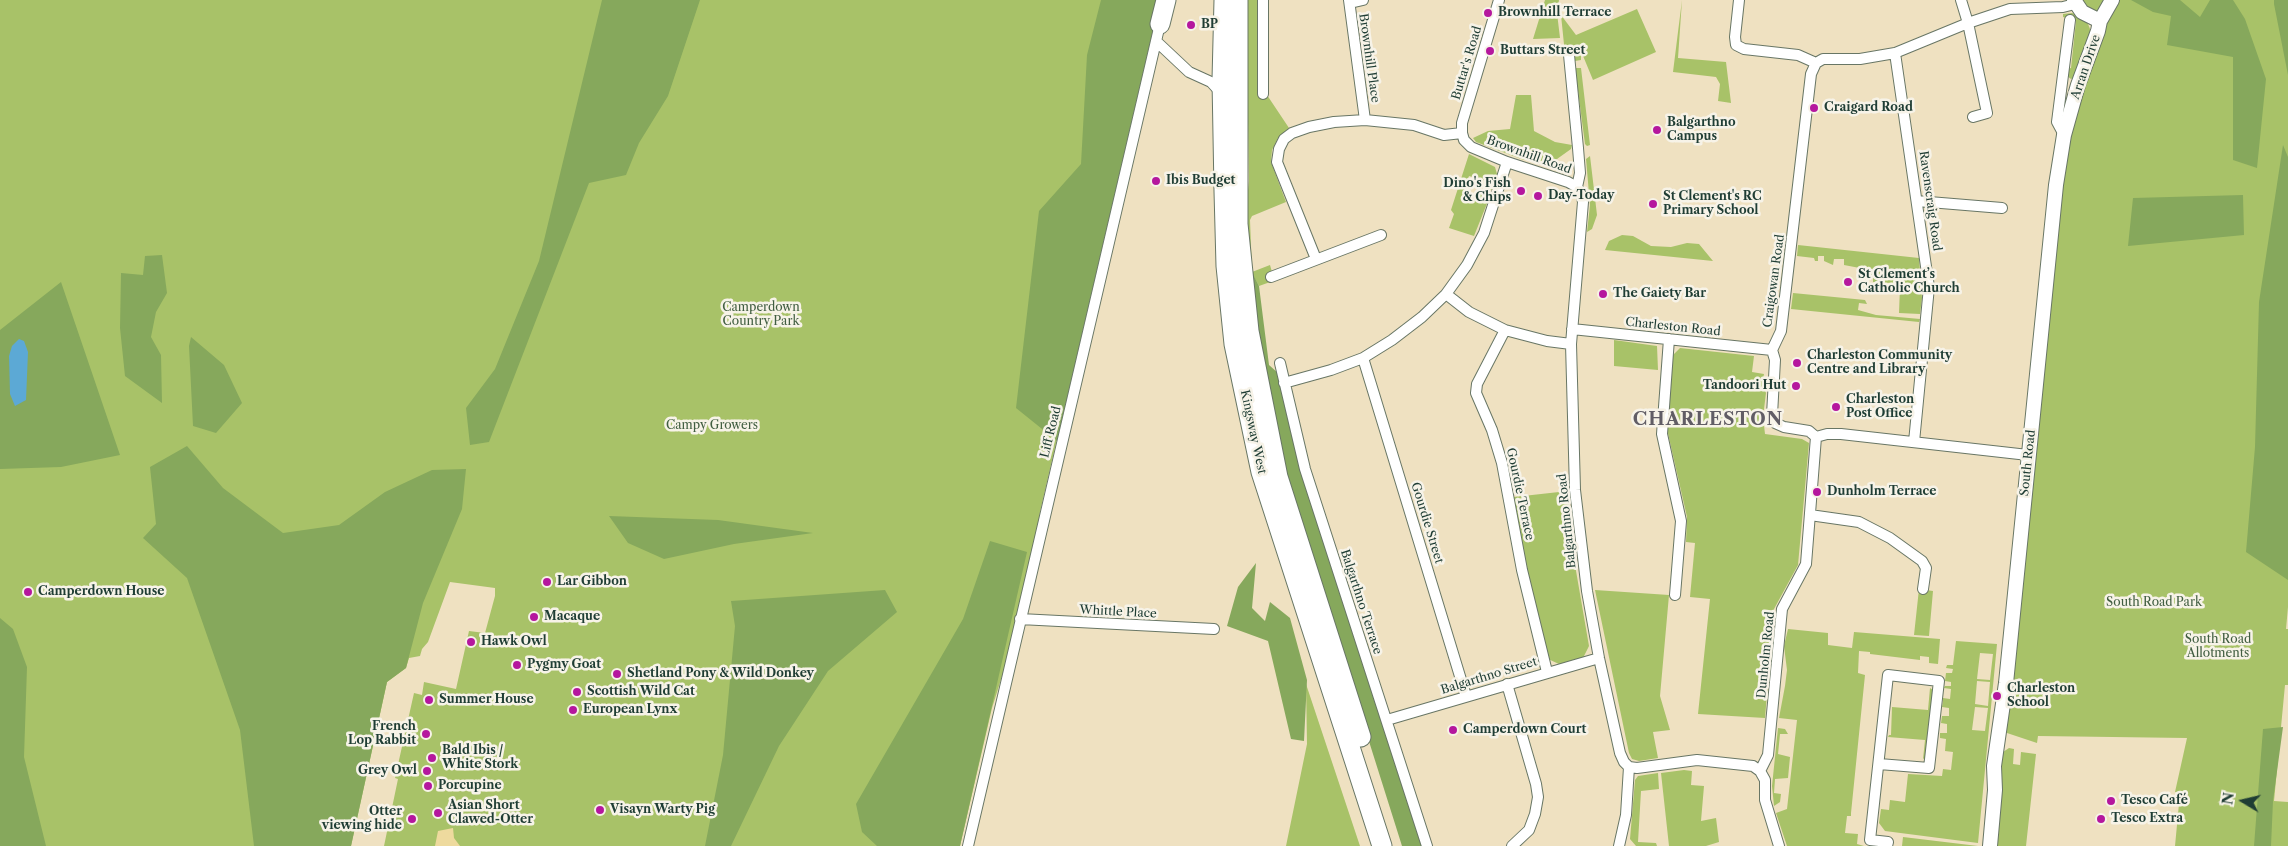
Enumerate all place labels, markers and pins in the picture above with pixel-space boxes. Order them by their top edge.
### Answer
place label: Brownhill Terrace [1498,6,1611,20]
marker: Brownhill Terrace [1482,7,1494,19]
place label: BP [1201,18,1218,32]
marker: BP [1185,19,1197,31]
place label: Buttars Street [1500,44,1585,58]
marker: Buttars Street [1484,45,1496,57]
place label: Craigard Road [1824,101,1913,115]
marker: Craigard Road [1808,102,1820,114]
place label: Balgarthno Campus [1667,116,1736,144]
marker: Balgarthno Campus [1651,124,1663,136]
place label: Ibis Budget [1166,174,1235,188]
marker: Ibis Budget [1150,175,1162,187]
place label: Dino's Fish & Chips [1443,177,1511,205]
marker: Dino's Fish & Chips [1515,185,1527,197]
place label: Day-Today [1548,189,1614,203]
marker: Day-Today [1532,190,1544,202]
place label: St Clement's RC Primary School [1663,190,1762,218]
marker: St Clement's RC Primary School [1647,198,1659,210]
place label: St Clement’s Catholic Church [1858,268,1960,296]
marker: St Clement’s Catholic Church [1842,276,1854,288]
place label: The Gaiety Bar [1613,287,1706,301]
marker: The Gaiety Bar [1597,288,1609,300]
place label: Charleston Community Centre and Library [1807,349,1952,377]
marker: Charleston Community Centre and Library [1791,357,1803,369]
place label: Tandoori Hut [1703,379,1786,393]
marker: Tandoori Hut [1790,380,1802,392]
place label: Charleston Post Office [1846,393,1914,421]
marker: Charleston Post Office [1830,401,1842,413]
place label: Dunholm Terrace [1827,485,1936,499]
marker: Dunholm Terrace [1811,486,1823,498]
place label: Lar Gibbon [557,575,627,589]
marker: Lar Gibbon [541,576,553,588]
place label: Camperdown House [38,585,164,599]
marker: Camperdown House [22,586,34,598]
place label: Macaque [544,610,600,624]
marker: Macaque [528,611,540,623]
place label: Hawk Owl [481,635,547,649]
marker: Hawk Owl [465,636,477,648]
place label: Pygmy Goat [527,658,601,672]
marker: Pygmy Goat [511,659,523,671]
place label: Shetland Pony & Wild Donkey [627,667,814,681]
marker: Shetland Pony & Wild Donkey [611,668,623,680]
place label: Charleston School [2007,682,2075,710]
place label: Scottish Wild Cat [587,685,695,699]
marker: Scottish Wild Cat [571,686,583,698]
marker: Charleston School [1991,690,2003,702]
place label: Summer House [439,693,534,707]
marker: Summer House [423,694,435,706]
place label: European Lynx [583,703,677,717]
marker: European Lynx [567,704,579,716]
place label: French Lop Rabbit [348,720,416,748]
place label: Camperdown Court [1463,723,1586,737]
marker: Camperdown Court [1447,724,1459,736]
marker: French Lop Rabbit [420,728,432,740]
place label: Bald Ibis / White Stork [442,744,518,772]
marker: Bald Ibis / White Stork [426,752,438,764]
place label: Grey Owl [358,764,417,778]
marker: Grey Owl [421,765,433,777]
place label: Porcupine [438,779,502,793]
marker: Porcupine [422,780,434,792]
place label: Tesco Café [2121,794,2188,808]
marker: Tesco Café [2105,795,2117,807]
place label: Asian Short Clawed-Otter [448,799,533,827]
place label: Visayn Warty Pig [610,803,715,817]
marker: Visayn Warty Pig [594,804,606,816]
place label: Otter viewing hide [322,805,402,833]
marker: Asian Short Clawed-Otter [432,807,444,819]
place label: Tesco Extra [2111,812,2183,826]
marker: Otter viewing hide [406,813,418,825]
marker: Tesco Extra [2095,813,2107,825]

